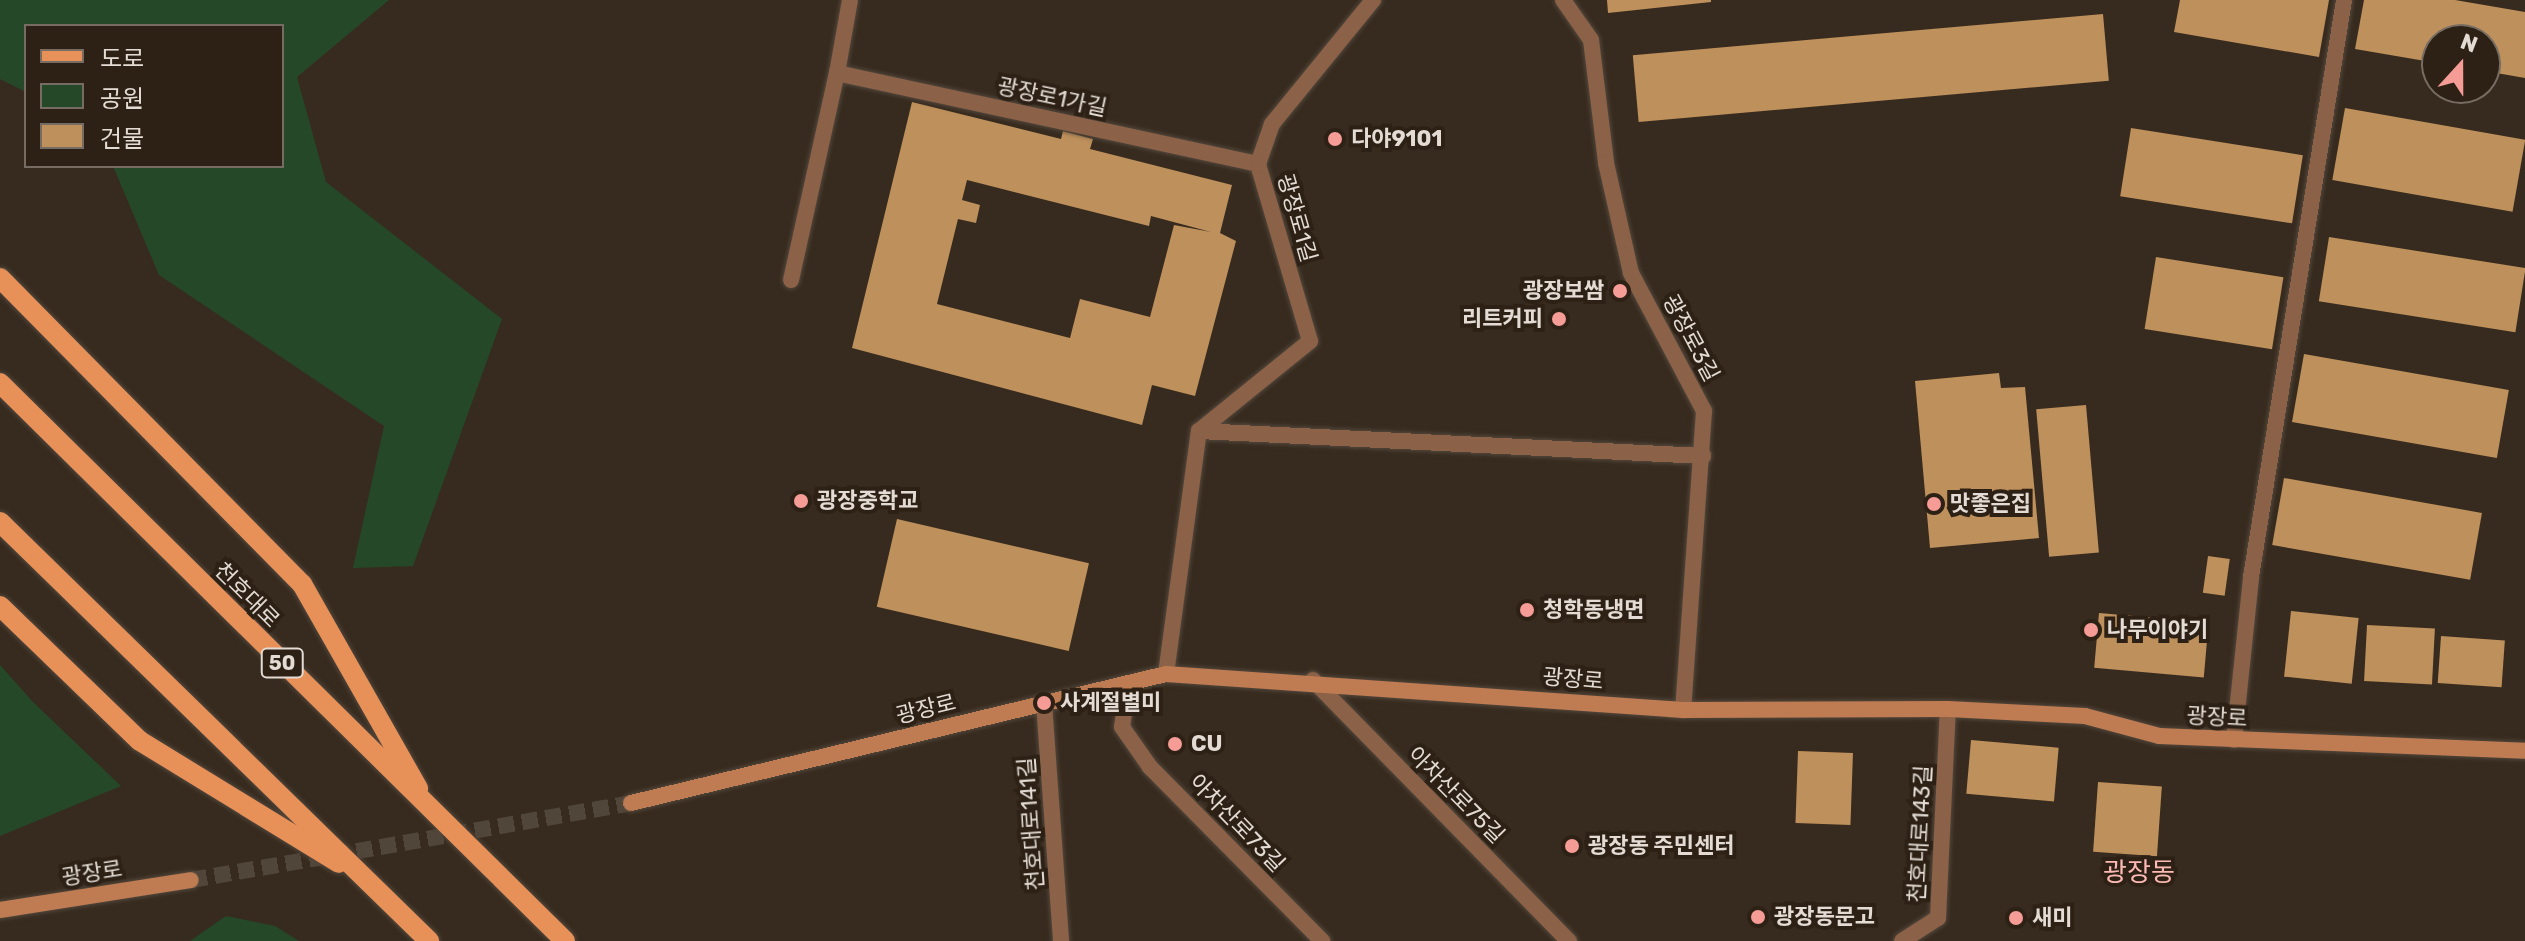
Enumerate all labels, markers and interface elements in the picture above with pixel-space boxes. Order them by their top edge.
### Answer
legend [24,24,284,168]
north arrow [2421,24,2501,104]
text: N [2457,28,2481,58]
text: 도로 [100,45,144,73]
street label: 광장로1가길 [995,73,1109,121]
text: 공원 [100,85,144,113]
text: 건물 [100,125,144,153]
place label: 다야9101 [1351,126,1442,152]
marker: 다야9101 [1326,130,1344,148]
street label: 광장로1길 [1272,171,1322,265]
place label: 광장보쌈 [1523,278,1604,304]
marker: 광장보쌈 [1611,282,1629,300]
street label: 광장로3길 [1657,290,1725,386]
place label: 리트커피 [1462,306,1543,332]
marker: 리트커피 [1550,310,1568,328]
place label: 광장중학교 [817,488,918,514]
place label: 맛좋은집 [1950,491,2031,517]
marker: 광장중학교 [792,492,810,510]
marker: 맛좋은집 [1925,495,1943,513]
street label: 천호대로 [209,557,285,633]
place label: 청학동냉면 [1543,597,1644,623]
marker: 청학동냉면 [1518,601,1536,619]
place label: 나무이야기 [2107,617,2208,643]
marker: 나무이야기 [2082,621,2100,639]
road number: 50 [260,647,304,679]
street label: 광장로 [1542,663,1604,695]
street label: 광장로 [893,689,959,729]
place label: 사계절별미 [1060,690,1161,716]
marker: 사계절별미 [1035,694,1053,712]
street label: 광장로 [2186,702,2248,732]
place label: CU [1191,731,1222,757]
marker: CU [1166,735,1184,753]
street label: 아차산로75길 [1402,741,1510,849]
street label: 천호대로141길 [1013,757,1049,891]
street label: 천호대로143길 [1903,765,1937,903]
street label: 아차산로73길 [1184,769,1290,877]
place label: 광장동 주민센터 [1588,833,1734,859]
marker: 광장동 주민센터 [1563,837,1581,855]
street label: 광장로 [60,855,124,891]
district label: 광장동 [2103,857,2175,889]
place label: 광장동문고 [1774,904,1875,930]
place label: 새미 [2032,905,2072,931]
marker: 광장동문고 [1749,908,1767,926]
marker: 새미 [2007,909,2025,927]

